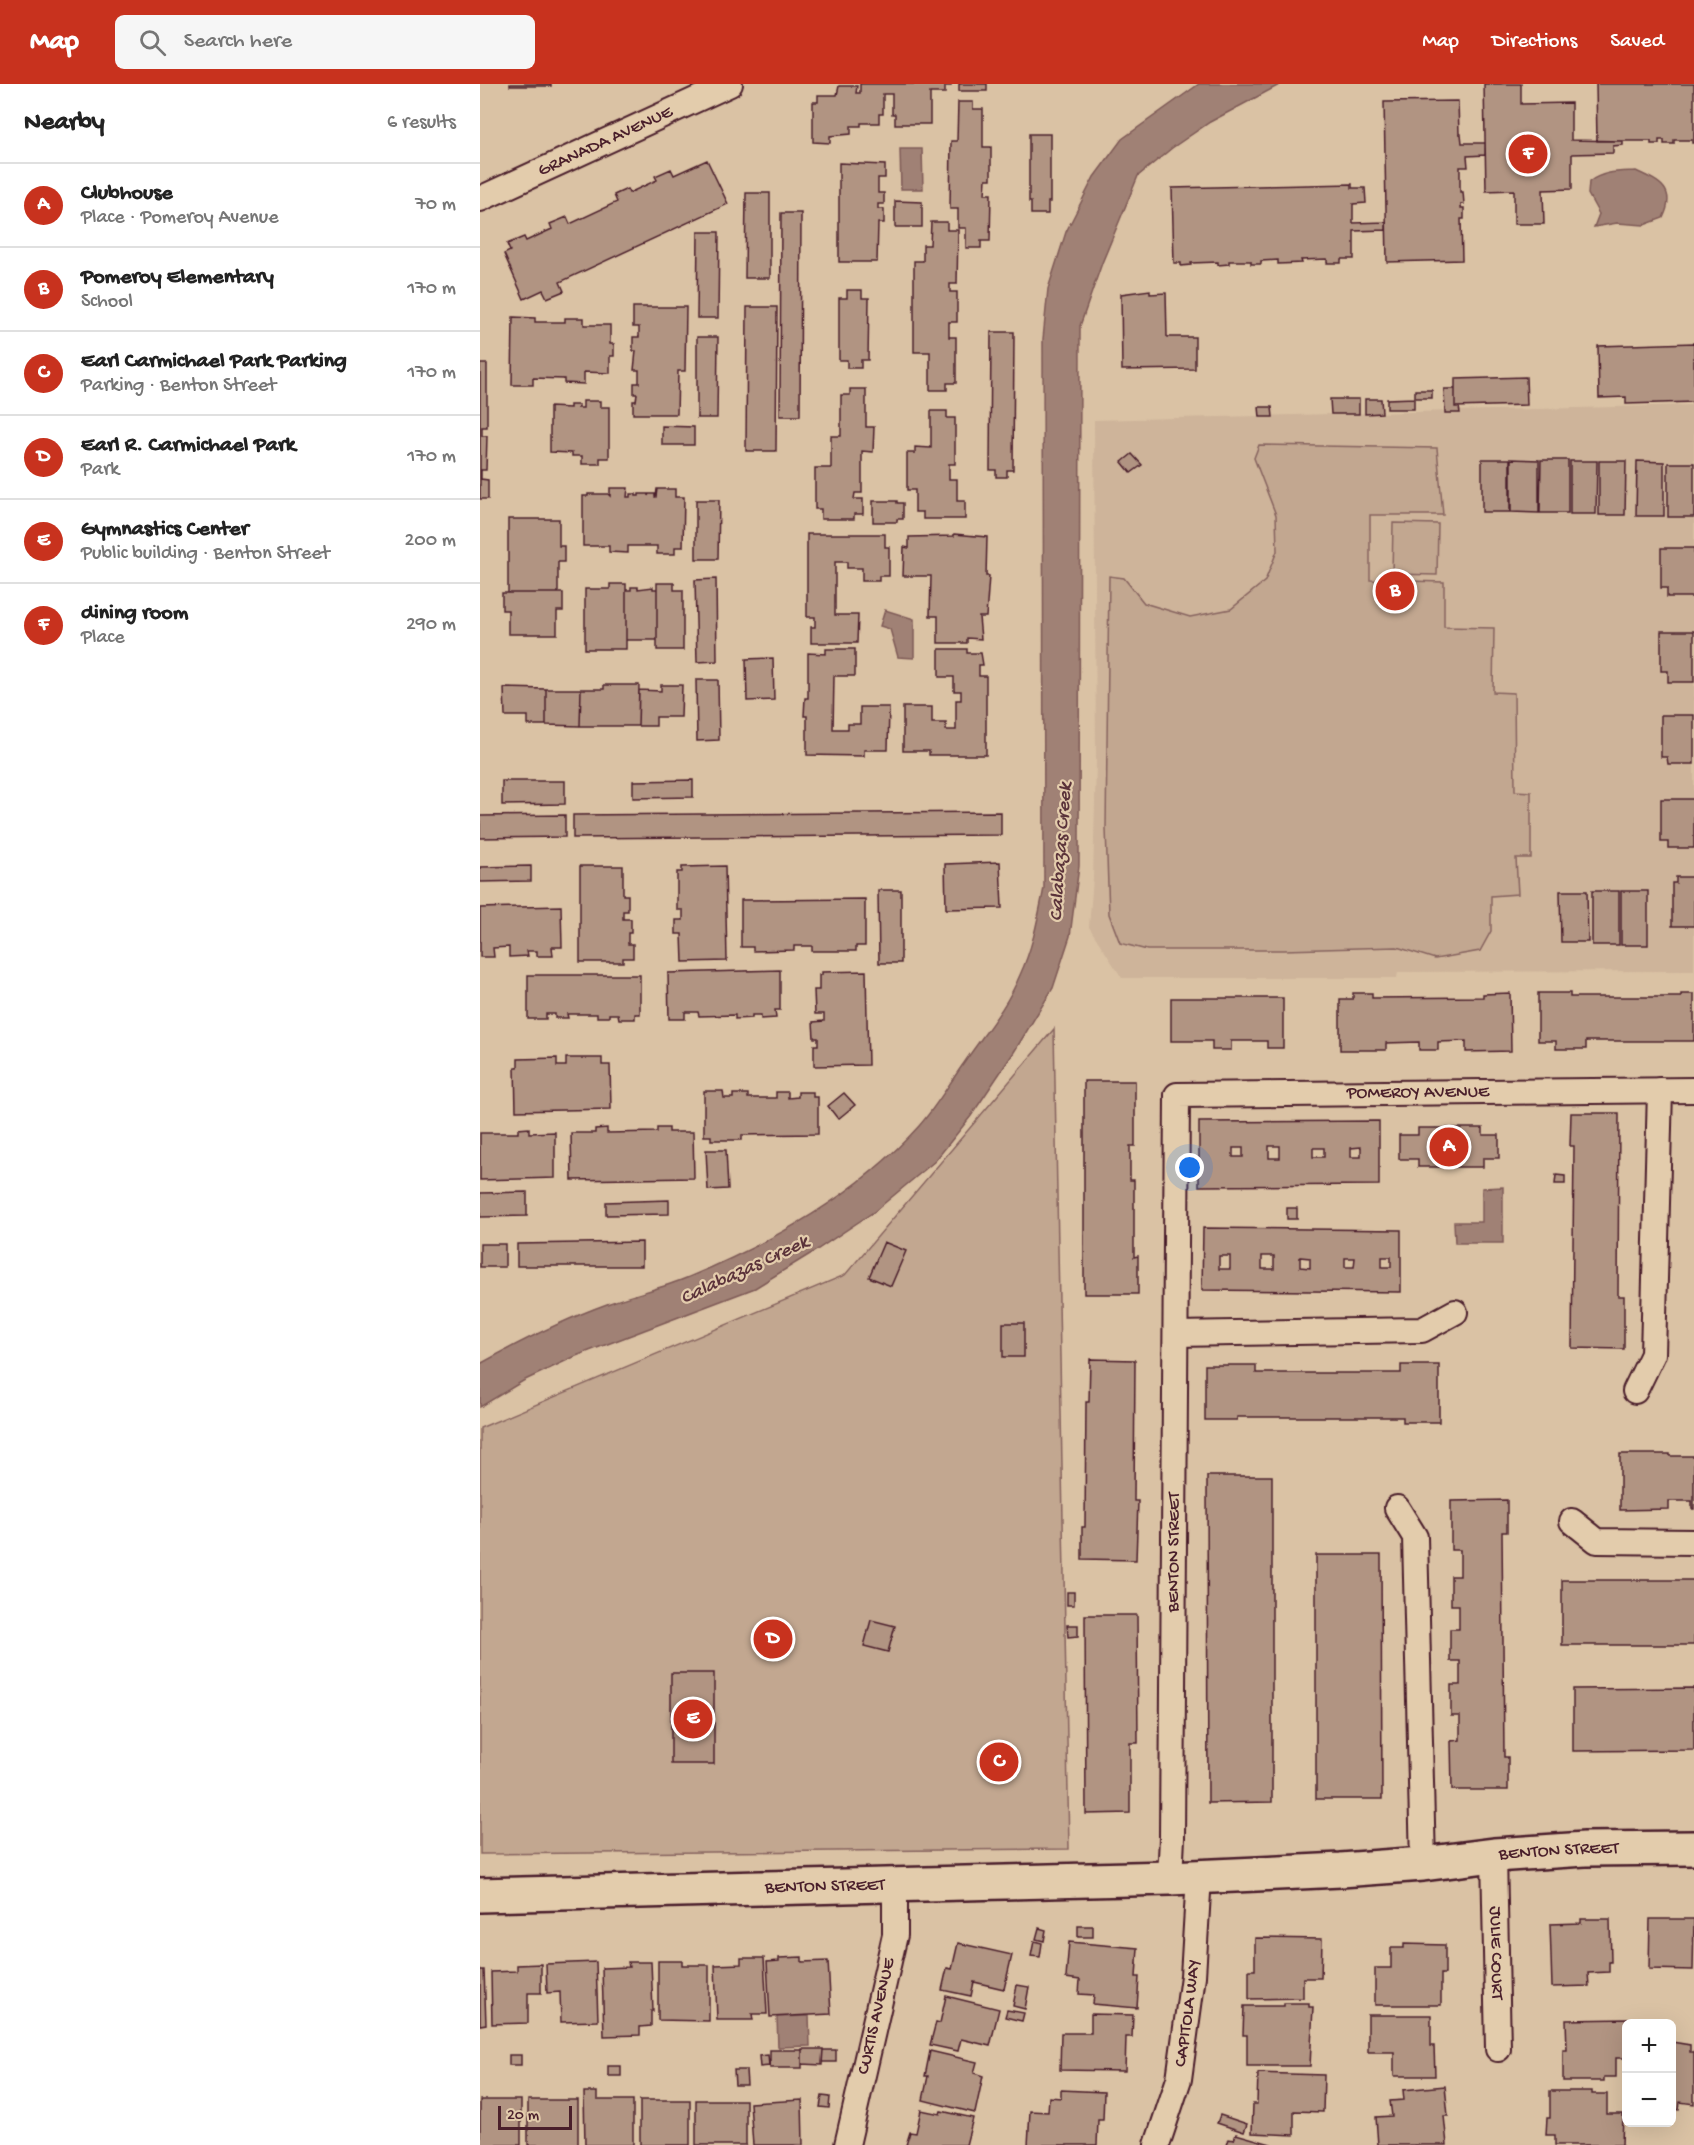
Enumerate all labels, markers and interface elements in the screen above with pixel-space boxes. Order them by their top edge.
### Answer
search box [115,15,535,69]
text: Map [30,26,79,59]
icon: search [136,26,169,59]
text: Search here [184,29,292,55]
text: Map [1422,30,1459,55]
text: Directions [1492,30,1577,55]
text: Saved [1610,30,1664,55]
street label: GRANADA AVENUE [535,101,677,181]
text: Nearby [24,108,105,139]
text: 6 results [387,112,456,135]
pin: F [1508,132,1548,176]
text: Clubhouse [81,181,173,207]
text: A [38,194,49,217]
text: 70 m [415,194,456,217]
text: Place · Pomeroy Avenue [81,207,279,230]
text: Pomeroy Elementary [81,265,274,291]
text: B [38,278,49,301]
text: 170 m [407,278,456,301]
text: School [81,291,133,314]
text: Earl Carmichael Park Parking [81,349,347,375]
text: C [38,362,49,385]
text: 170 m [407,362,456,385]
text: Parking · Benton Street [81,375,276,398]
text: Earl R. Carmichael Park [81,433,296,459]
text: D [37,446,50,469]
text: 170 m [407,446,456,469]
text: Park [81,459,119,482]
text: Gymnastics Center [81,517,248,543]
text: E [37,530,50,553]
text: 200 m [405,530,456,553]
text: Public building · Benton Street [81,543,330,566]
pin: B [1376,568,1414,614]
text: dining room [81,601,188,627]
text: F [38,614,49,637]
text: 290 m [406,614,456,637]
text: Place [81,627,125,650]
water label: Calabazas Creek [1046,780,1078,922]
street label: POMEROY AVENUE [1346,1081,1490,1104]
pin: A [1430,1124,1468,1170]
your location [1175,1153,1204,1182]
water label: Calabazas Creek [677,1230,815,1311]
street label: BENTON STREET [1163,1491,1185,1613]
pin: D [754,1616,792,1662]
pin: E [674,1696,712,1742]
pin: C [980,1740,1018,1784]
street label: BENTON STREET [1497,1838,1620,1865]
street label: BENTON STREET [764,1875,886,1899]
street label: JULIE COURT [1485,1906,1508,2001]
street label: CURTIS AVENUE [853,1955,900,2077]
street label: CAPITOLA WAY [1170,1959,1204,2068]
map controls [1622,2019,1676,2127]
button: + [1622,2019,1676,2073]
button: − [1622,2073,1676,2127]
scale bar [498,2103,572,2130]
text: 20 m [507,2107,539,2126]

